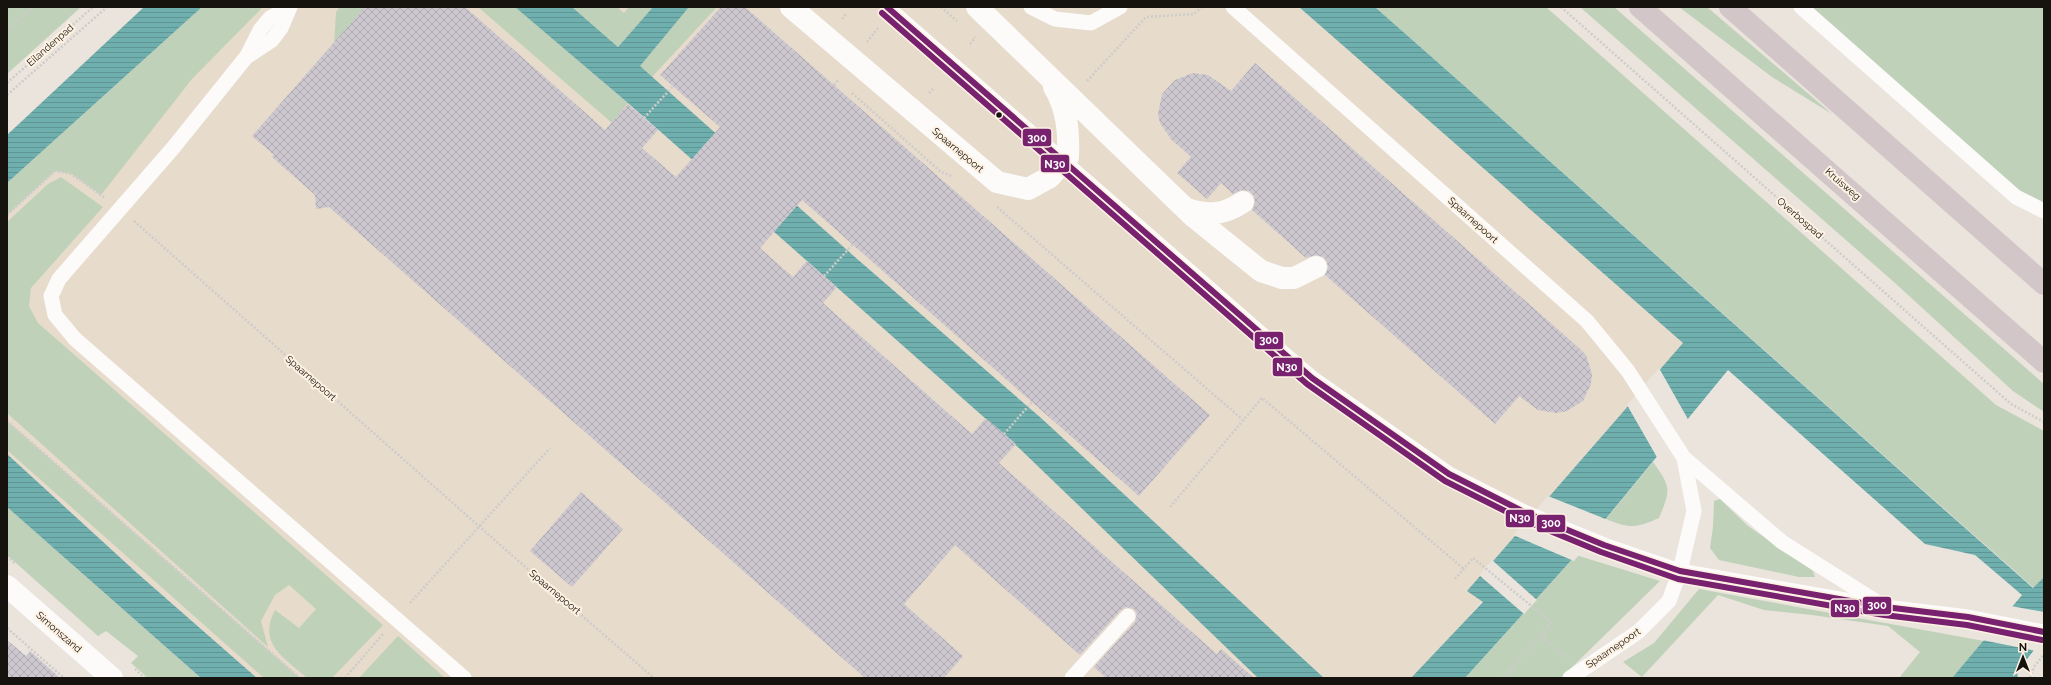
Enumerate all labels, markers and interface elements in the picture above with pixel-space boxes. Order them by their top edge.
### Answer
street label: Eilandenpad [24,22,76,68]
unlabelled marker [994,110,1004,120]
street label: Spaarnepoort [930,125,986,175]
line badge: 300 [1022,128,1052,147]
text: 300 [1027,132,1047,145]
line badge: N30 [1040,154,1070,173]
text: N30 [1044,158,1066,171]
street label: Kruisweg [1823,166,1863,202]
street label: Spaarnepoort [1446,195,1501,246]
street label: Overbospad [1775,195,1825,241]
line badge: 300 [1254,331,1284,350]
text: 300 [1259,334,1279,347]
street label: Spaarnepoort [284,353,339,403]
line badge: N30 [1272,357,1303,377]
text: N30 [1276,361,1298,374]
line badge: N30 [1505,509,1535,528]
text: N30 [1509,512,1531,525]
line badge: 300 [1536,514,1566,533]
text: 300 [1541,517,1561,530]
street label: Spaarnepoort [527,567,583,617]
line badge: 300 [1862,596,1892,615]
line badge: N30 [1830,599,1860,618]
text: 300 [1867,599,1887,612]
text: N30 [1834,602,1856,615]
street label: Simonszand [34,609,84,655]
street label: Spaarnepoort [1584,625,1643,670]
north arrow [2003,637,2043,677]
text: N [2019,641,2027,654]

